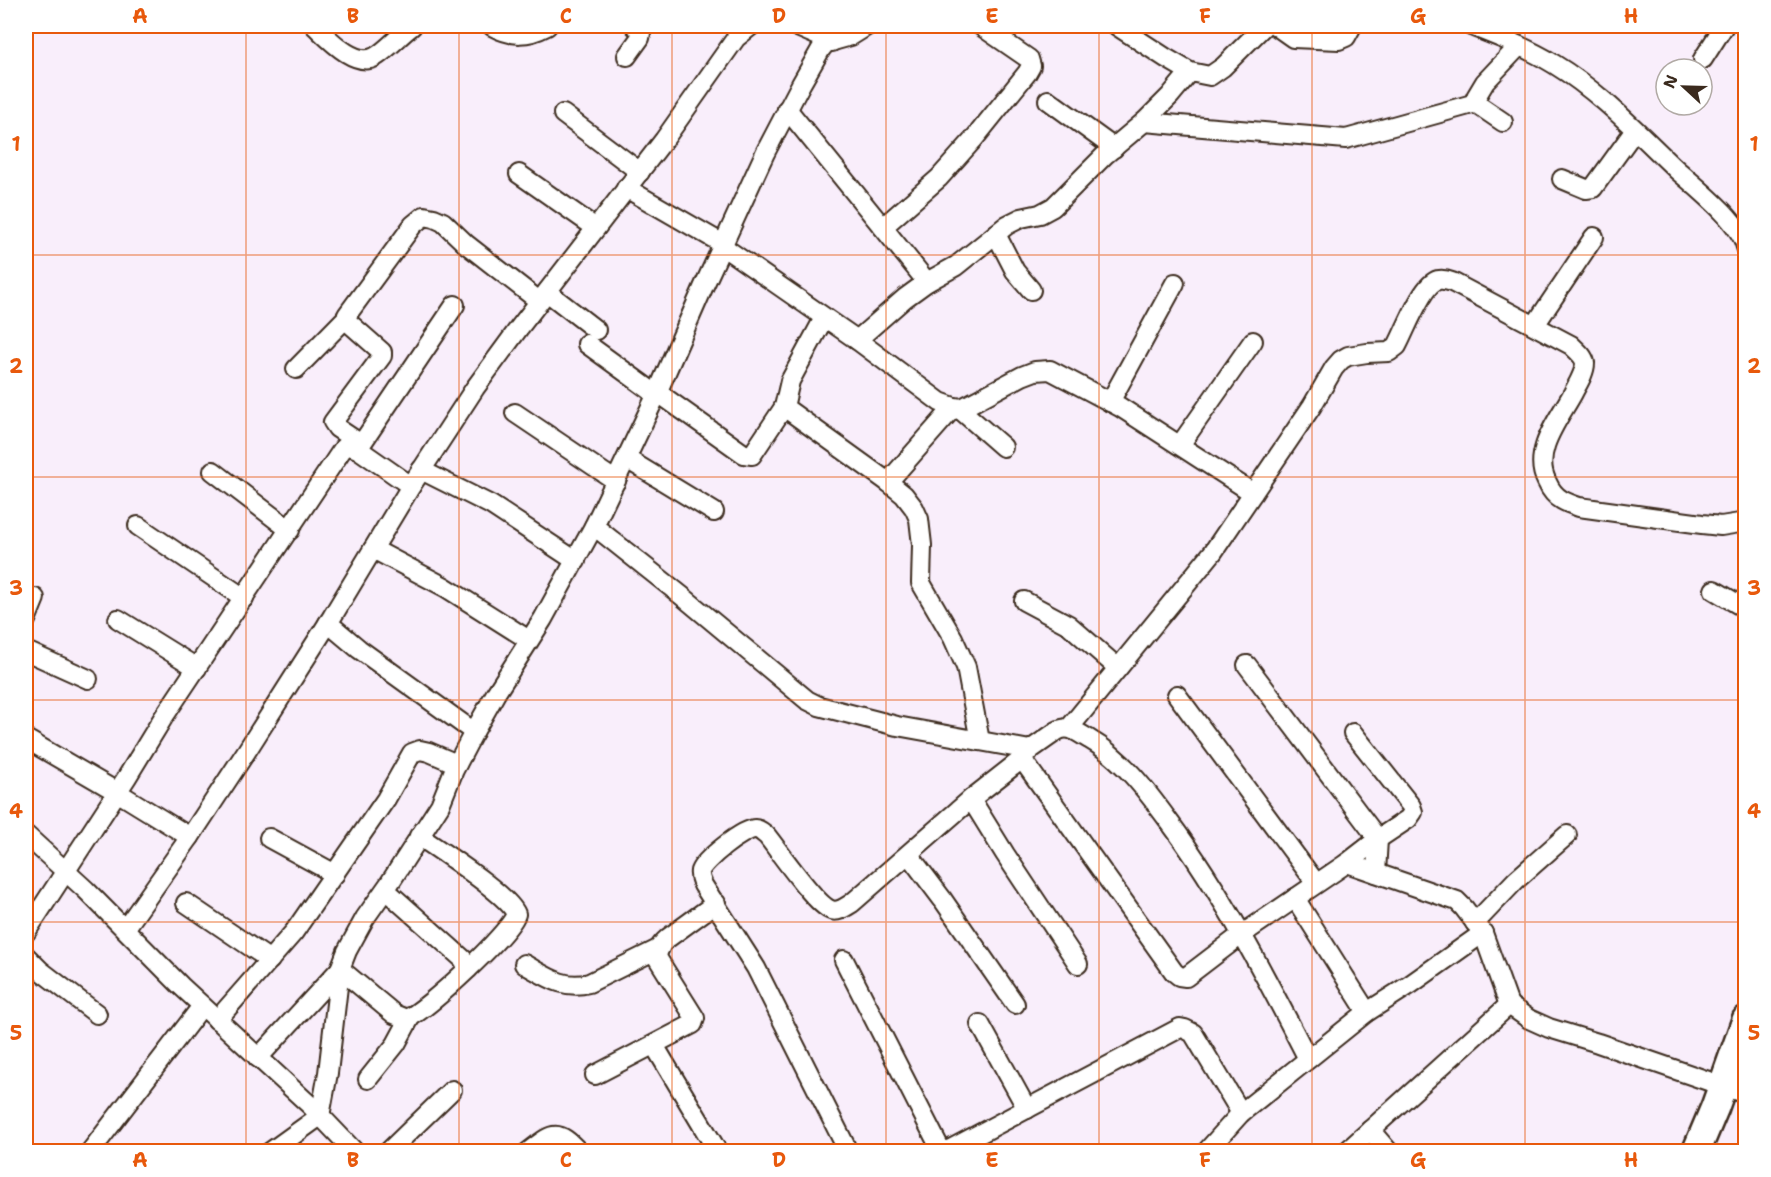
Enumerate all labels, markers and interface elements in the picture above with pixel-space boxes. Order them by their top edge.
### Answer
text: A [132,3,148,29]
text: B [347,3,359,29]
text: C [560,3,572,29]
text: D [772,3,786,29]
text: E [985,3,999,29]
text: F [1199,3,1211,29]
text: G [1410,3,1426,29]
text: H [1624,3,1638,29]
north arrow [1654,57,1714,117]
text: N [1658,72,1683,91]
text: 1 [11,131,21,157]
text: 1 [1749,131,1759,157]
text: 2 [9,353,23,379]
text: 2 [1747,353,1761,379]
text: 3 [9,575,23,601]
text: 3 [1747,575,1761,601]
text: 4 [9,798,23,824]
text: 4 [1747,798,1761,824]
text: 5 [10,1020,22,1046]
text: 5 [1748,1020,1760,1046]
text: A [132,1147,148,1173]
text: B [347,1147,359,1173]
text: C [560,1147,572,1173]
text: D [772,1147,786,1173]
text: E [985,1147,999,1173]
text: F [1199,1147,1211,1173]
text: G [1410,1147,1426,1173]
text: H [1624,1147,1638,1173]

